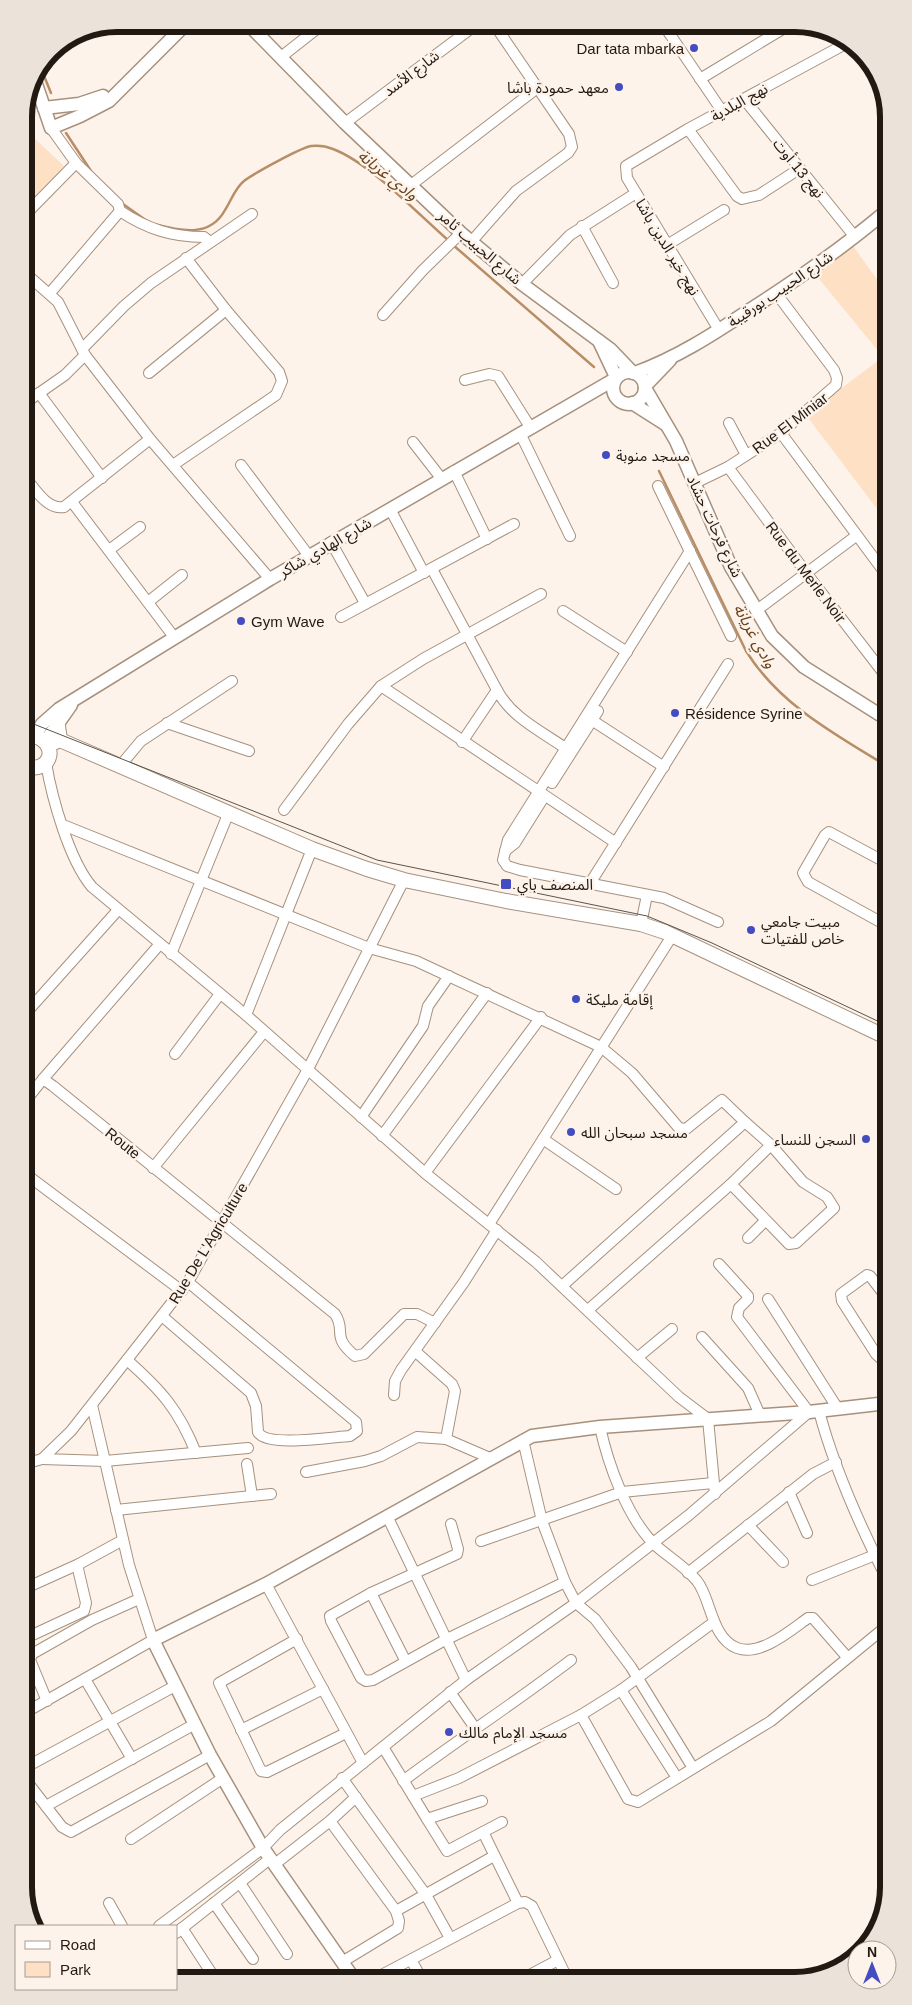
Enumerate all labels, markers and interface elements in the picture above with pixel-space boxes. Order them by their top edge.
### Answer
place label: Dar tata mbarka [576,40,685,57]
marker: Dar tata mbarka [688,42,700,54]
street label: شارع الأسد [380,46,445,103]
place label: معهد حمودة باشا [507,79,609,97]
street label: نهج البلدية [708,79,772,128]
marker: معهد حمودة باشا [613,81,625,93]
street label: نهج 13 أوت [767,135,828,204]
water label: وادي غريانة [352,147,421,207]
street label: نهج خير الدين باشا [629,196,704,300]
street label: شارع الحبيب ثامر [432,206,525,291]
street label: شارع الحبيب بورقيبة [724,248,838,334]
street label: Rue El Miniar [749,389,831,457]
place label: مسجد منوبة [616,447,690,465]
marker: مسجد منوبة [600,449,612,461]
street label: شارع فرحات حشاد [680,472,746,582]
street label: شارع الهادي شاكر [275,514,376,584]
street label: Rue du Merle Noir [763,518,849,626]
water label: وادي غريانة [726,601,780,673]
place label: Gym Wave [251,613,325,630]
marker: Gym Wave [235,615,247,627]
place label: Résidence Syrine [685,705,803,722]
marker: Résidence Syrine [669,707,681,719]
place label: المنصف باي [517,876,593,896]
marker: المنصف باي [499,877,513,891]
place label: مبيت جامعي خاص للفتيات [761,913,844,948]
marker: مبيت جامعي خاص للفتيات [745,924,757,936]
place label: إقامة مليكة [586,991,654,1010]
marker: إقامة مليكة [570,993,582,1005]
street label: Route [102,1124,144,1162]
place label: مسجد سبحان الله [581,1124,688,1142]
marker: مسجد سبحان الله [565,1126,577,1138]
place label: السجن للنساء [774,1131,856,1149]
marker: السجن للنساء [860,1133,872,1145]
street label: Rue De L'Agriculture [165,1180,251,1306]
place label: مسجد الإمام مالك [459,1724,567,1744]
marker: مسجد الإمام مالك [443,1726,455,1738]
legend [15,1925,178,1990]
text: Road [60,1936,96,1953]
north arrow [847,1940,897,1990]
text: N [867,1944,877,1960]
text: Park [60,1961,91,1978]

